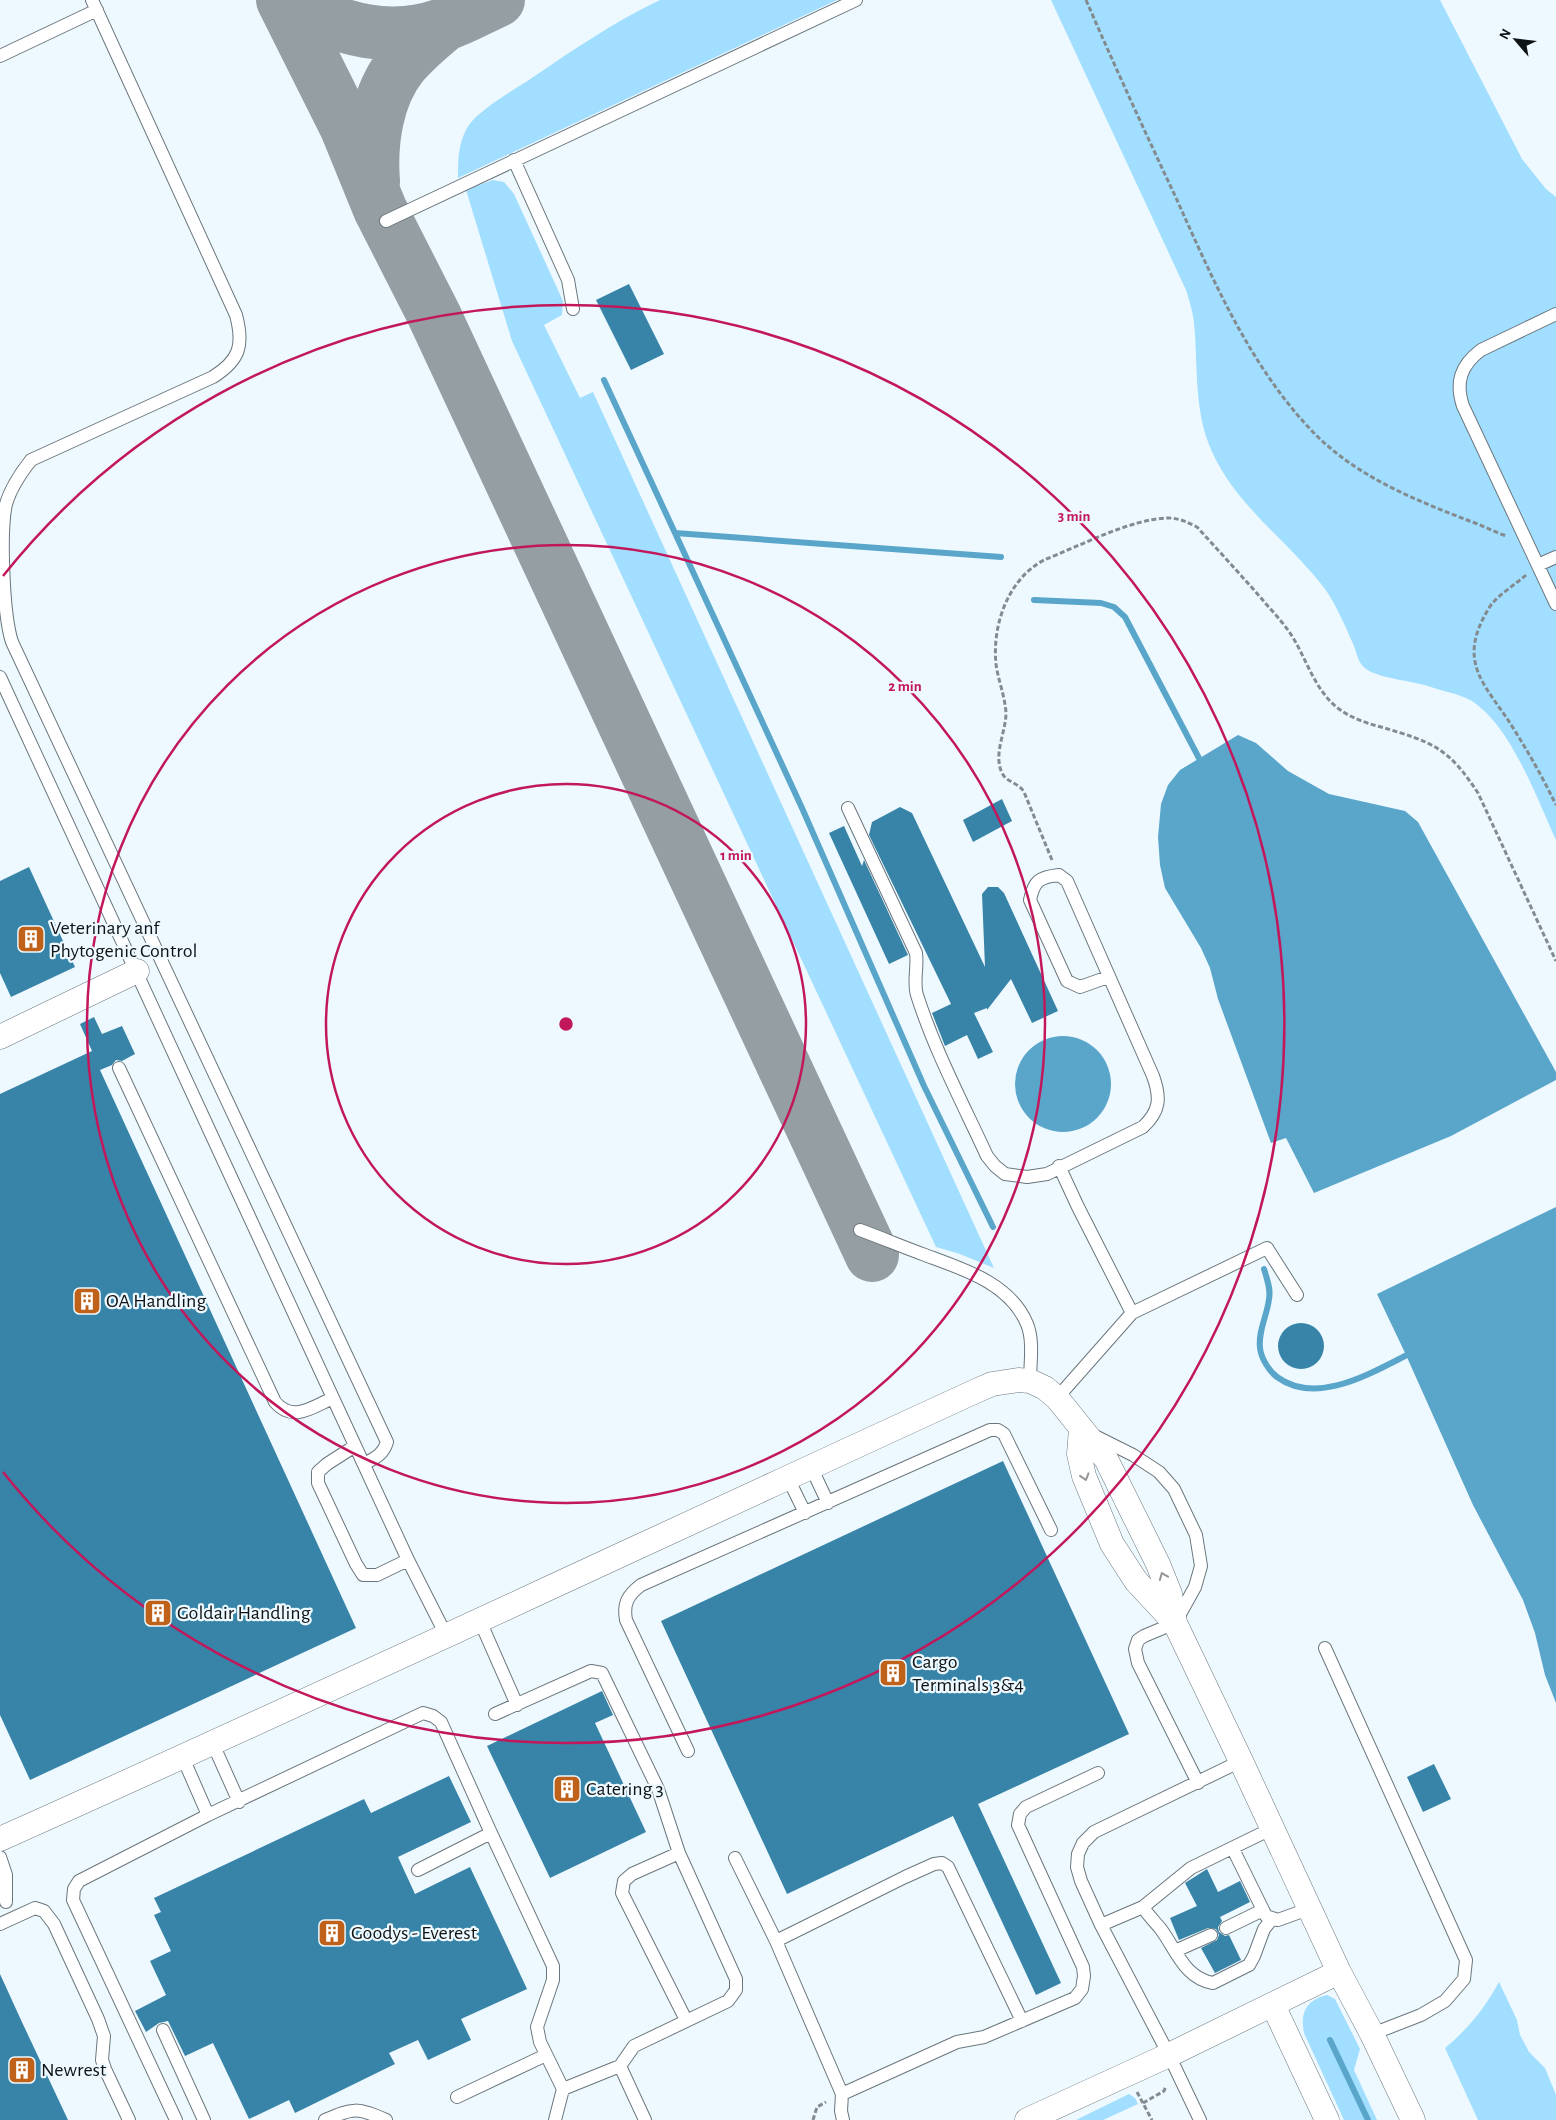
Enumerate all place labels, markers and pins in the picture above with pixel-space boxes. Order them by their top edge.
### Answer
place label: Veterinary anf Phytogenic Control [50,918,198,961]
building icon: Veterinary anf Phytogenic Control [16,924,46,954]
centre of rings [557,1015,575,1033]
building icon: OA Handling [72,1286,102,1316]
place label: OA Handling [106,1291,206,1311]
building icon: Goldair Handling [143,1598,173,1628]
place label: Goldair Handling [177,1603,311,1623]
place label: Cargo Terminals 3&4 [912,1652,1024,1695]
building icon: Cargo Terminals 3&4 [878,1658,908,1688]
building icon: Catering 3 [552,1774,582,1804]
place label: Catering 3 [586,1779,664,1799]
building icon: Goodys - Everest [317,1918,347,1948]
place label: Goodys - Everest [351,1923,478,1943]
building icon: Newrest [7,2055,37,2085]
place label: Newrest [41,2060,107,2080]

